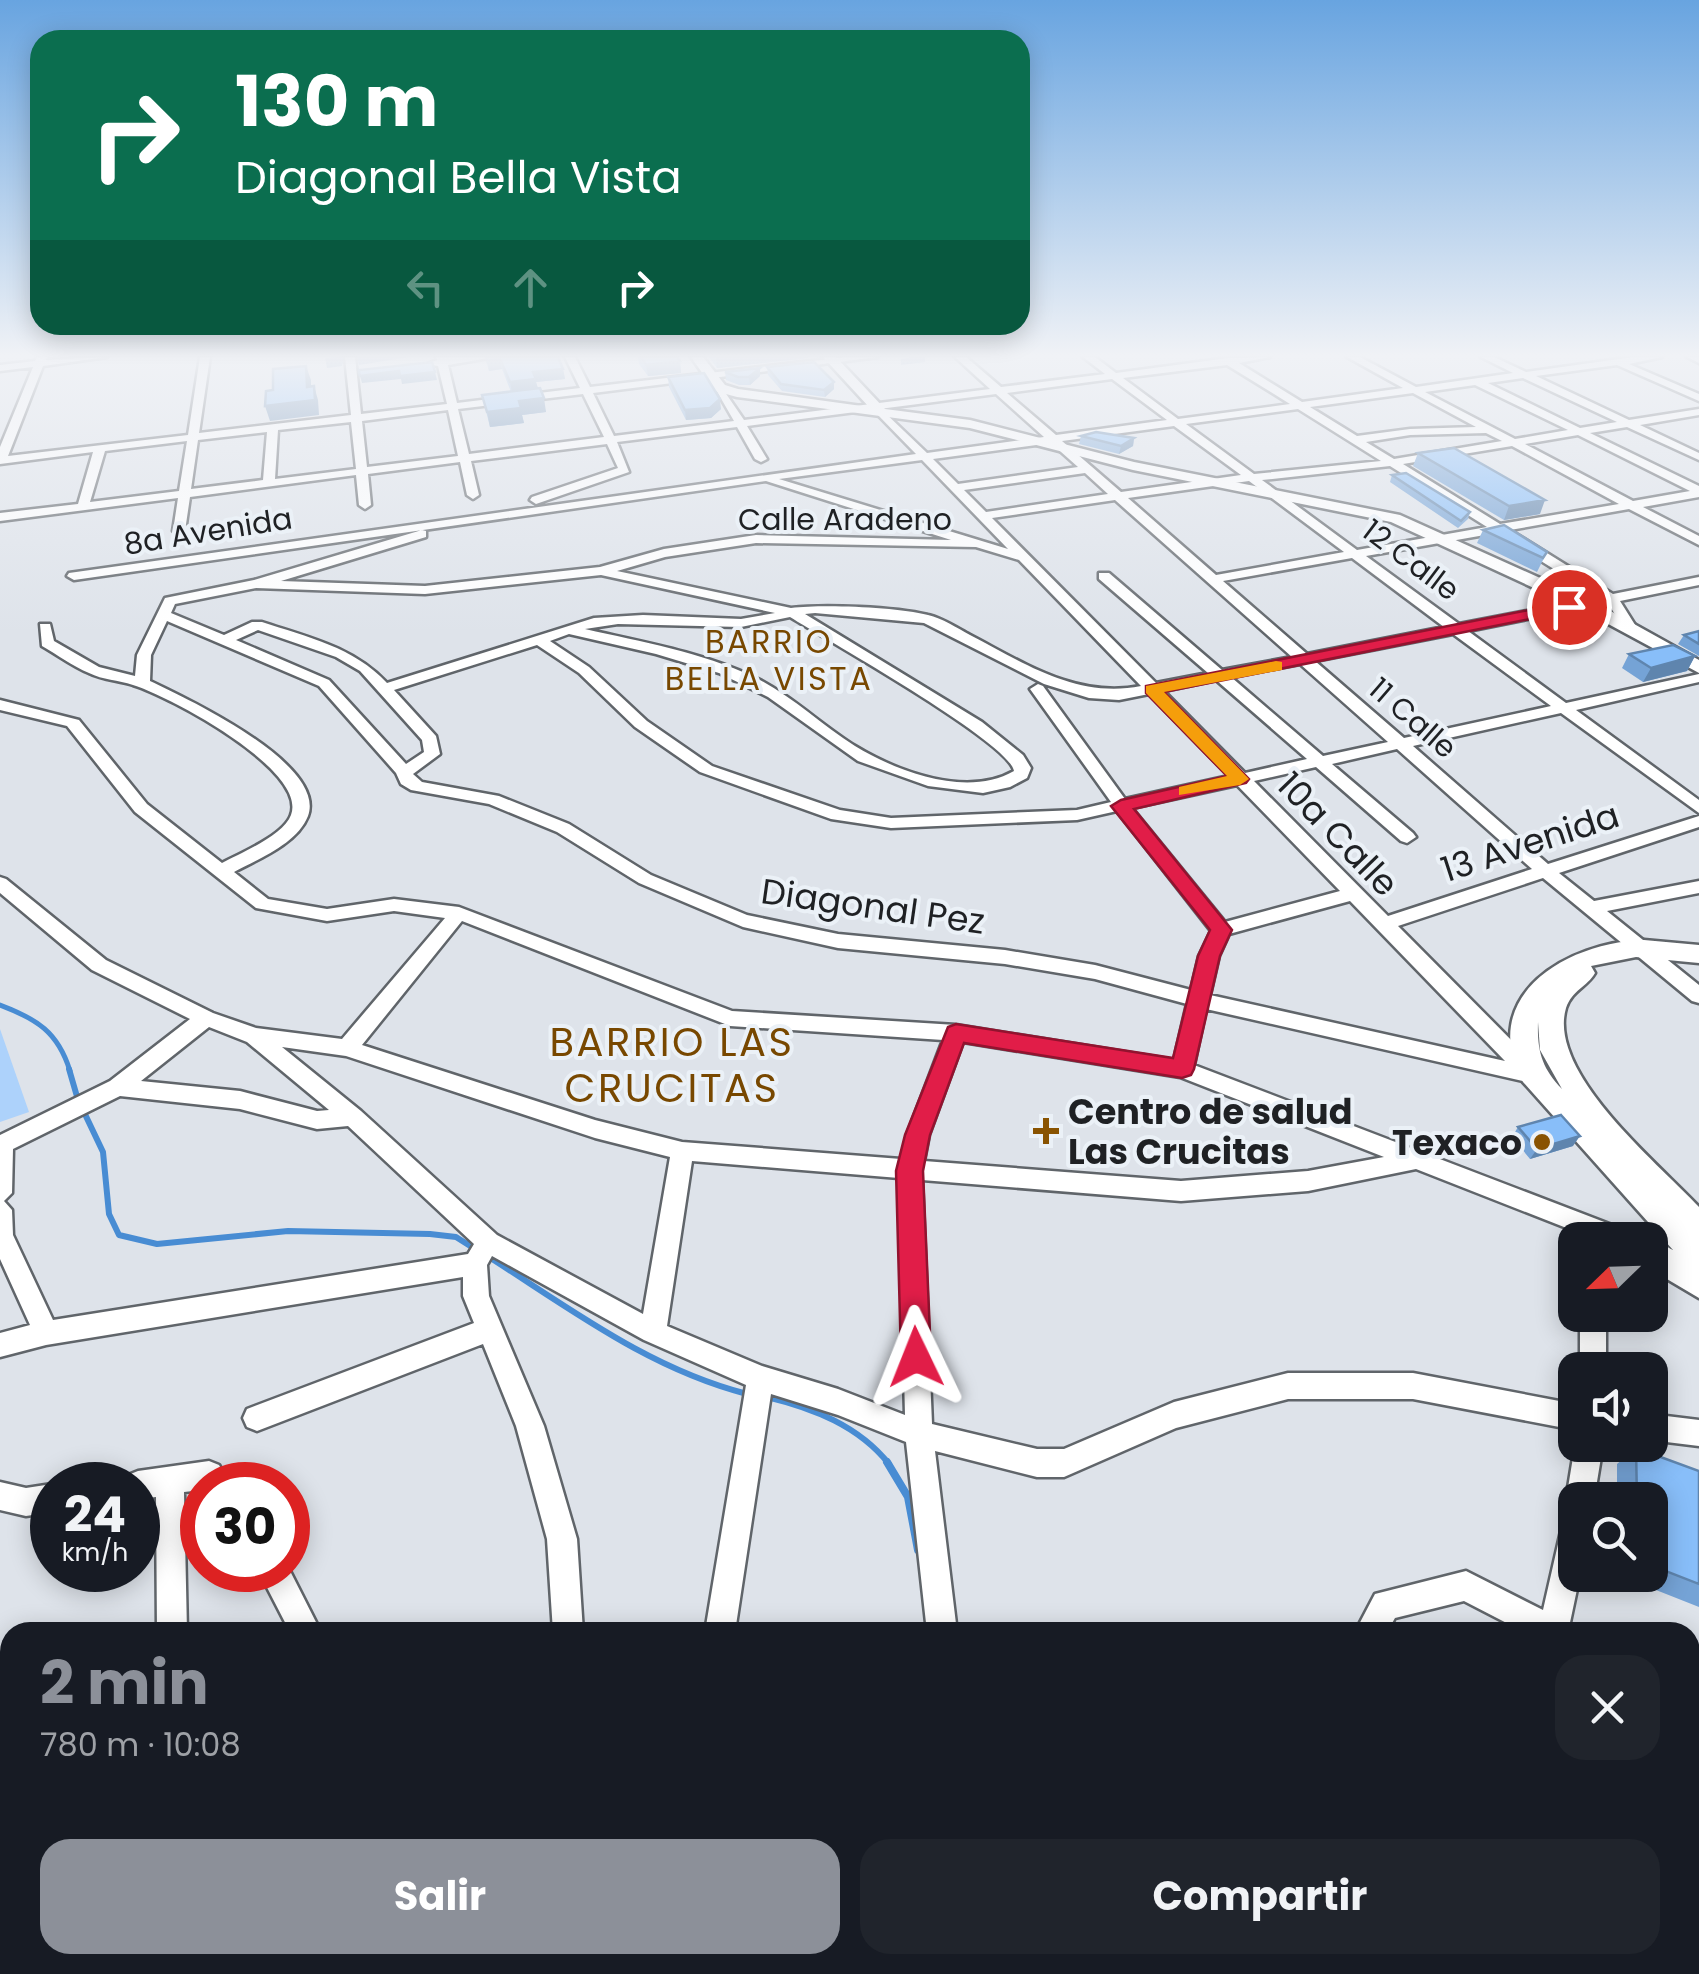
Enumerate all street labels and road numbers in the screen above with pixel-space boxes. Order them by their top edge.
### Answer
street label: 8a Avenida [121,496,295,566]
street label: Calle Aradeno [738,498,952,541]
street label: 12 Calle [1353,509,1469,611]
street label: 11 Calle [1360,668,1466,768]
street label: 10a Calle [1266,761,1410,907]
street label: 13 Avenida [1435,790,1625,894]
street label: Diagonal Pez [758,866,988,946]

